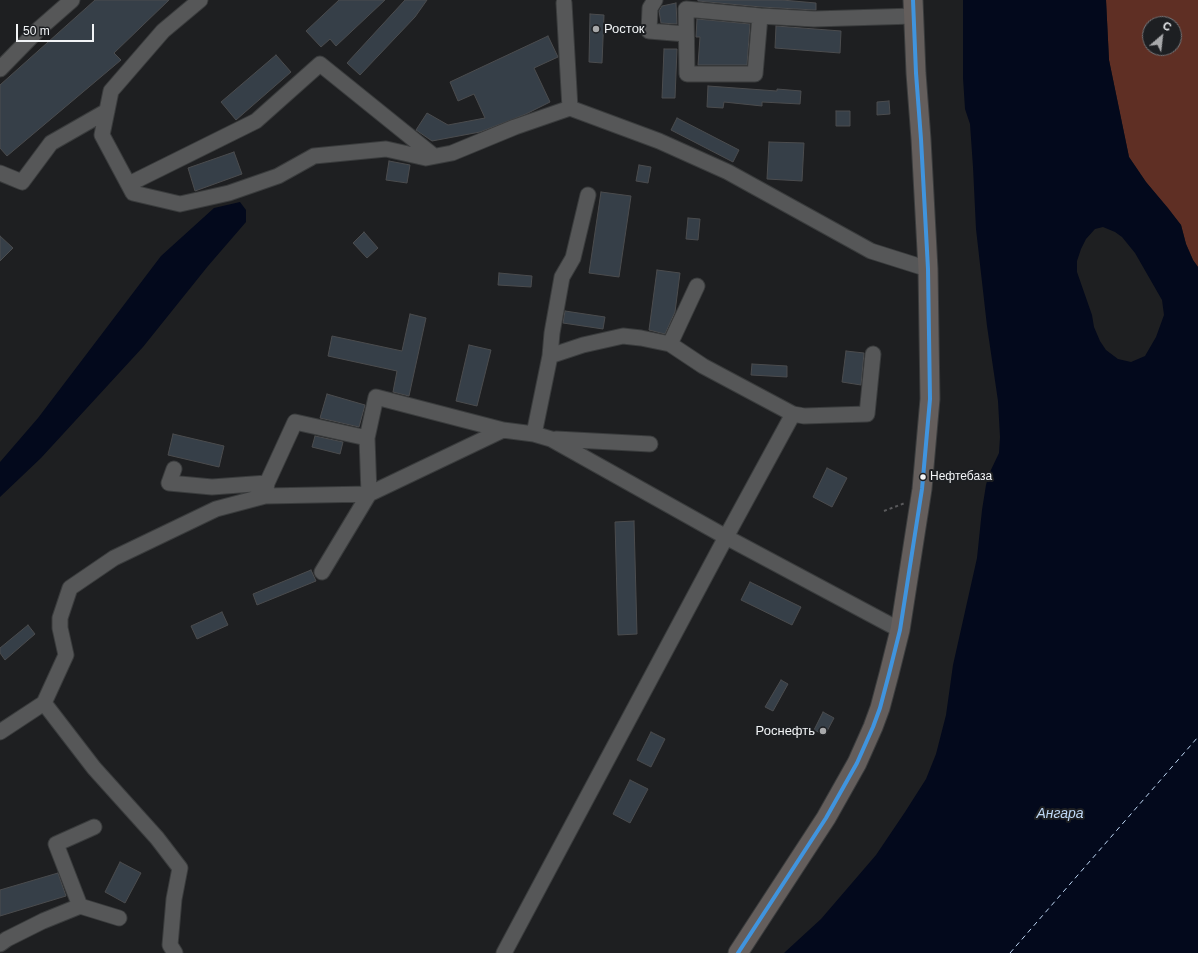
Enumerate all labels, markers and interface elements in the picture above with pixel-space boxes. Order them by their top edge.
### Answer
scale bar [18,16,96,42]
north arrow [1142,16,1182,56]
text: С [1161,19,1173,33]
place label: Росток [604,21,645,37]
text: 50 m [23,24,50,38]
marker: Росток [591,24,601,34]
place label: Нефтебаза [930,470,992,484]
marker: Нефтебаза [918,472,928,482]
place label: Роснефть [756,723,815,739]
marker: Роснефть [818,726,828,736]
water label: Ангара [1036,806,1084,822]

